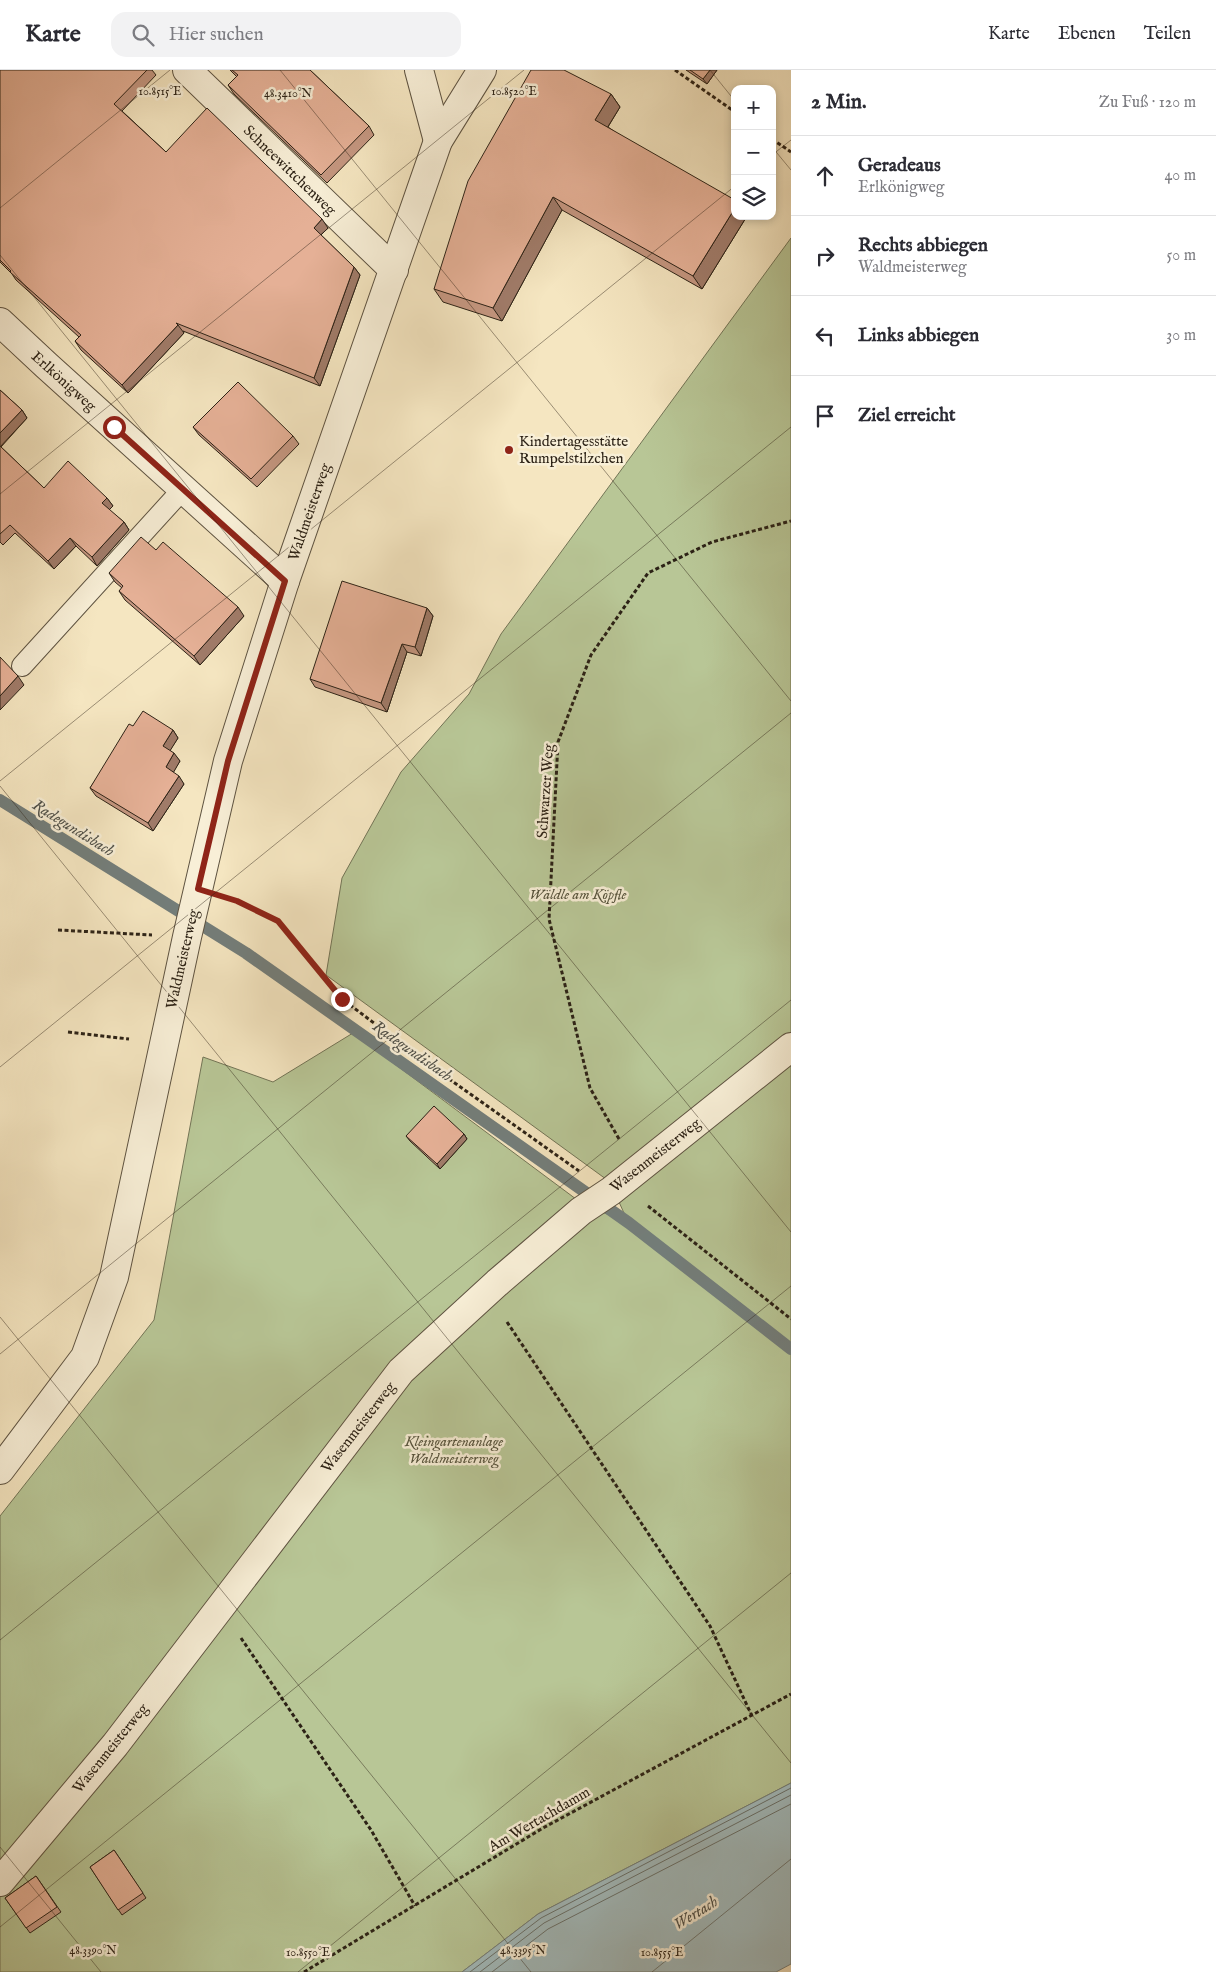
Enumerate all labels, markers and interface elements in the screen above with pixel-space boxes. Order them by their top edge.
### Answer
search box [111,12,461,57]
text: Karte [25,19,81,50]
icon: search [129,21,157,49]
text: Hier suchen [169,23,264,47]
text: Karte [988,23,1030,46]
text: Ebenen [1058,23,1116,46]
text: Teilen [1144,23,1191,46]
text: 10.8515°E [139,84,181,99]
text: 10.8520°E [491,84,537,99]
map controls [731,85,776,220]
button: + [731,85,776,130]
text: 48.3410°N [264,86,313,101]
text: 2 Min. [811,89,867,116]
text: Zu Fuß · 120 m [1099,93,1196,113]
street label: Schneewittchenweg [239,121,341,220]
button: − [731,130,776,175]
text: Geradeaus [858,154,941,178]
icon: ahead [811,162,839,190]
text: 40 m [1164,166,1196,186]
button: layers [731,175,776,220]
text: Erlkönigweg [858,178,945,198]
text: Rechts abbiegen [858,234,988,258]
icon: right [811,242,839,270]
text: 50 m [1167,246,1196,266]
text: Waldmeisterweg [858,258,967,278]
icon: left [811,322,839,350]
text: Links abbiegen [858,324,979,348]
text: 30 m [1166,326,1196,346]
street label: Erlkönigweg [27,347,101,416]
icon: arrive [811,402,839,430]
text: Ziel erreicht [858,404,956,428]
route start [103,416,126,439]
place label: Kindertagesstätte Rumpelstilzchen [519,432,628,468]
marker: Kindertagesstätte Rumpelstilzchen [503,444,515,456]
street label: Waldmeisterweg [284,460,335,563]
street label: Schwarzer Weg [533,742,558,839]
water label: Radegundisbach [28,796,118,862]
park label: Wäldle am Köpfle [529,885,627,904]
street label: Waldmeisterweg [162,906,203,1011]
route end [331,988,354,1011]
water label: Radegundisbach [368,1017,456,1087]
street label: Wasenmeisterweg [606,1113,705,1197]
street label: Wasenmeisterweg [317,1377,400,1477]
park label: Kleingartenanlage Waldmeisterweg [404,1432,503,1469]
street label: Wasenmeisterweg [68,1699,153,1797]
street label: Am Wertachdamm [484,1782,594,1857]
water label: Wertach [670,1892,722,1935]
text: 48.3390°N [69,1943,117,1958]
text: 48.3395°N [500,1943,547,1958]
text: 10.8550°E [286,1945,330,1960]
text: 10.8555°E [641,1945,683,1960]

